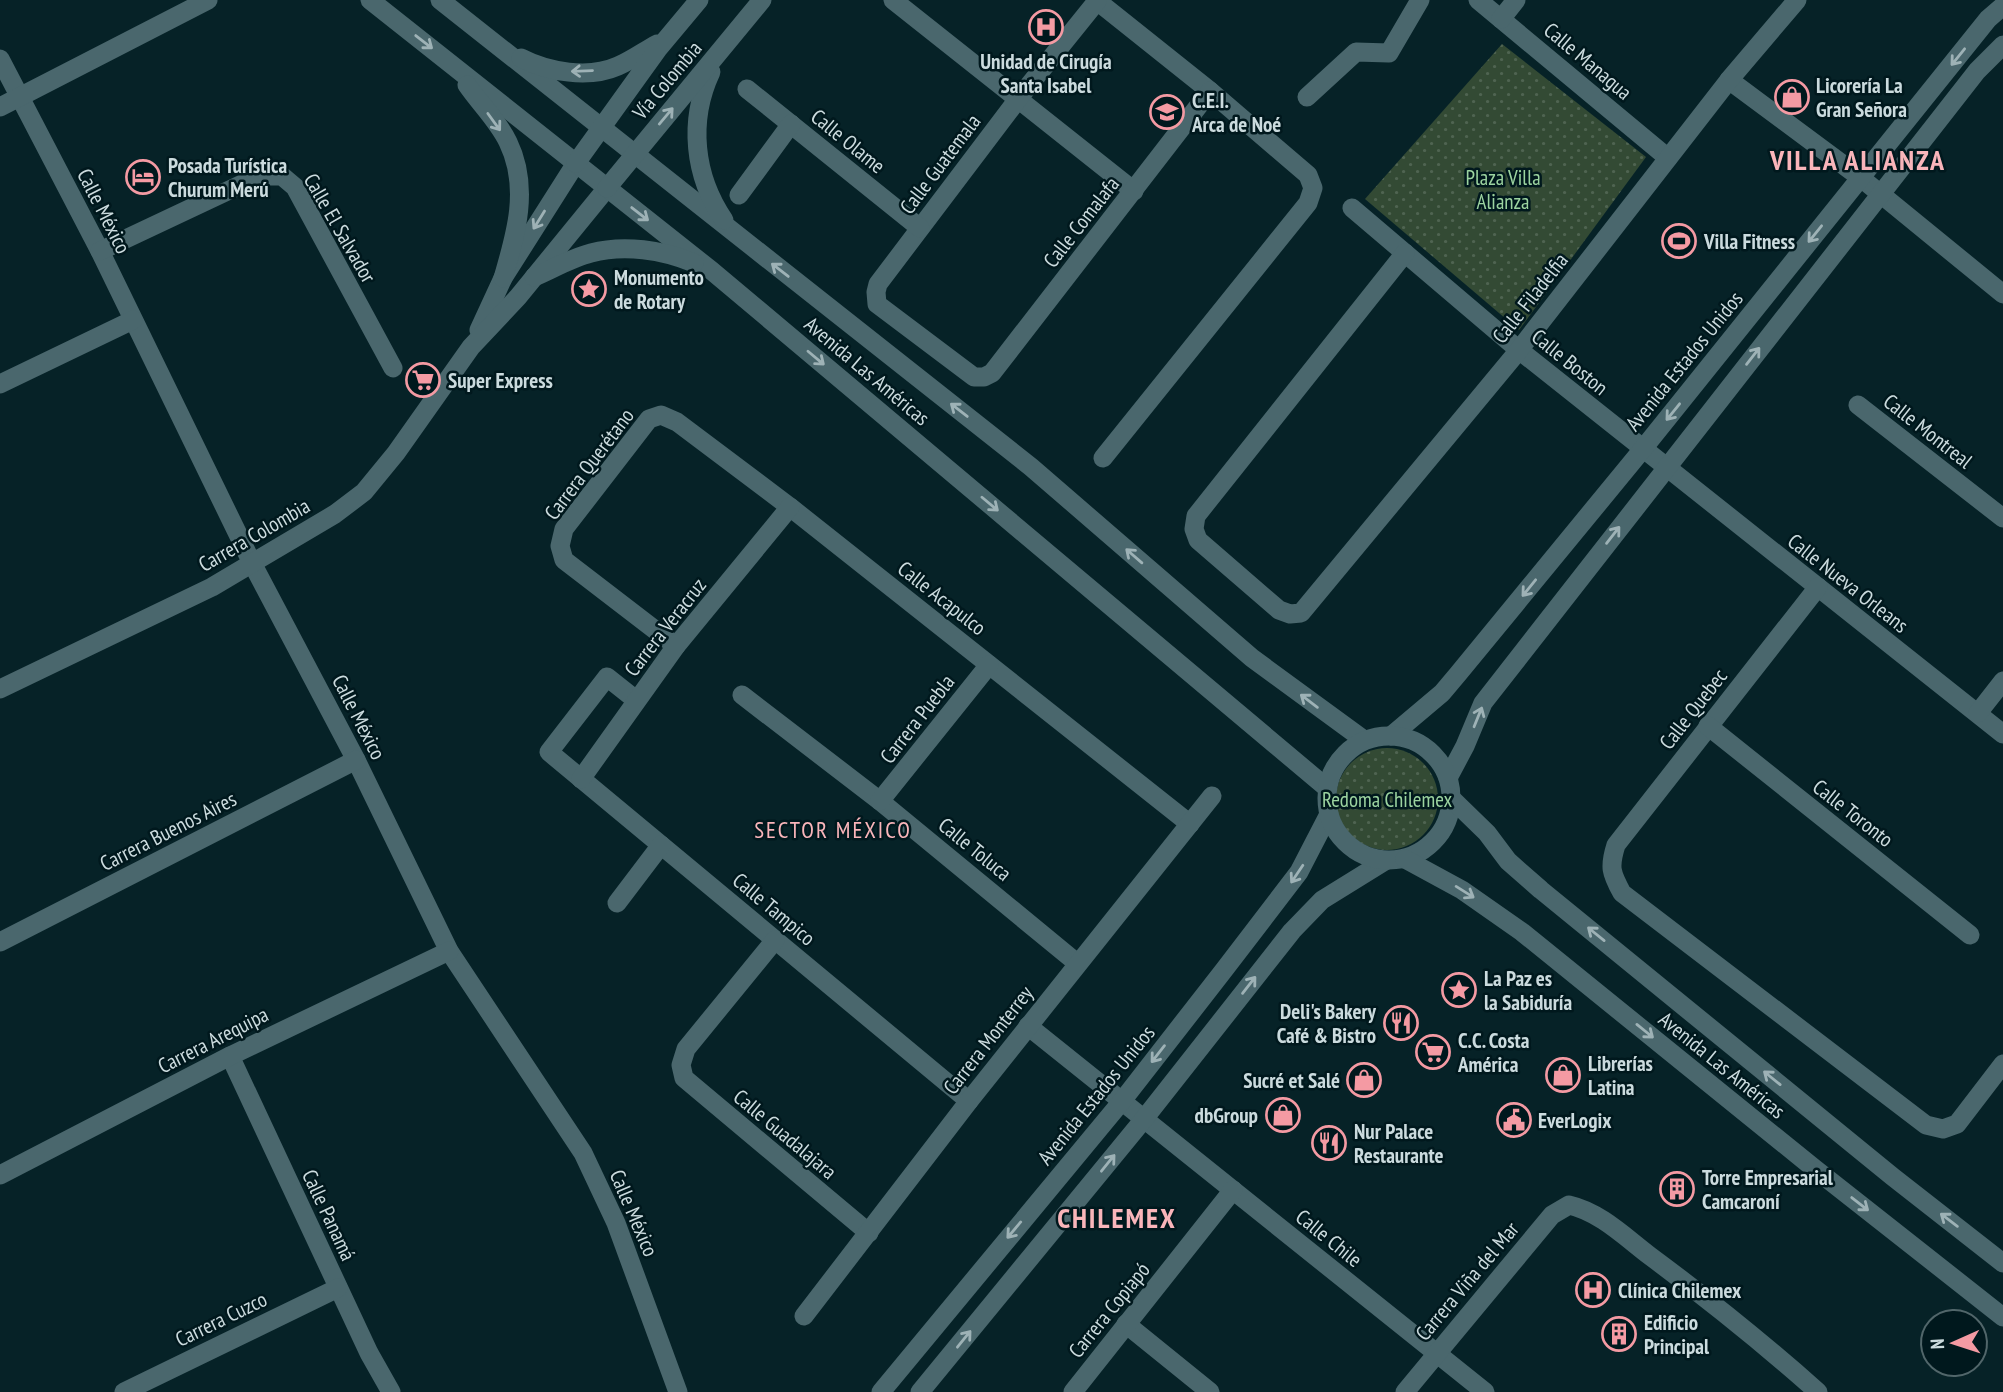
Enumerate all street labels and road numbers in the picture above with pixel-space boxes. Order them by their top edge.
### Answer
street label: Calle Managua [1538,16,1638,106]
street label: Vía Colombia [626,35,708,126]
street label: Calle Olame [805,103,891,179]
street label: Calle Guatemala [894,109,986,219]
street label: Calle México [71,164,137,258]
street label: Calle El Salvador [298,169,382,288]
street label: Calle Comalafa [1037,171,1125,273]
street label: Calle Filadelfia [1486,247,1574,349]
street label: Avenida Estados Unidos [1619,286,1749,436]
street label: Avenida Las Américas [799,311,935,431]
street label: Calle Boston [1526,323,1614,401]
street label: Calle Montreal [1878,388,1978,474]
street label: Carrera Querétano [538,403,640,525]
street label: Carrera Colombia [193,492,315,578]
street label: Calle Nueva Orleans [1782,527,1914,639]
street label: Calle Acapulco [892,555,992,641]
street label: Carrera Veracruz [618,572,712,682]
street label: Calle Quebec [1653,663,1733,755]
street label: Carrera Puebla [874,669,960,769]
street label: Calle México [326,670,392,764]
street label: Calle Toronto [1807,773,1899,853]
street label: Carrera Buenos Aires [95,785,241,877]
street label: Calle Toluca [933,811,1017,887]
street label: Calle Tampico [727,867,821,951]
street label: Carrera Monterrey [937,980,1039,1100]
street label: Carrera Arequipa [153,1001,273,1079]
street label: Avenida Las Américas [1653,1006,1791,1124]
street label: Avenida Estados Unidos [1031,1020,1161,1170]
street label: Calle Guadalajara [728,1083,842,1185]
street label: Calle Panamá [296,1165,362,1265]
street label: Calle México [604,1166,664,1260]
street label: Calle Chile [1290,1203,1368,1273]
street label: Carrera Viña del Mar [1409,1216,1525,1346]
street label: Carrera Copiapó [1062,1257,1156,1363]
street label: Carrera Cuzco [171,1285,271,1353]

